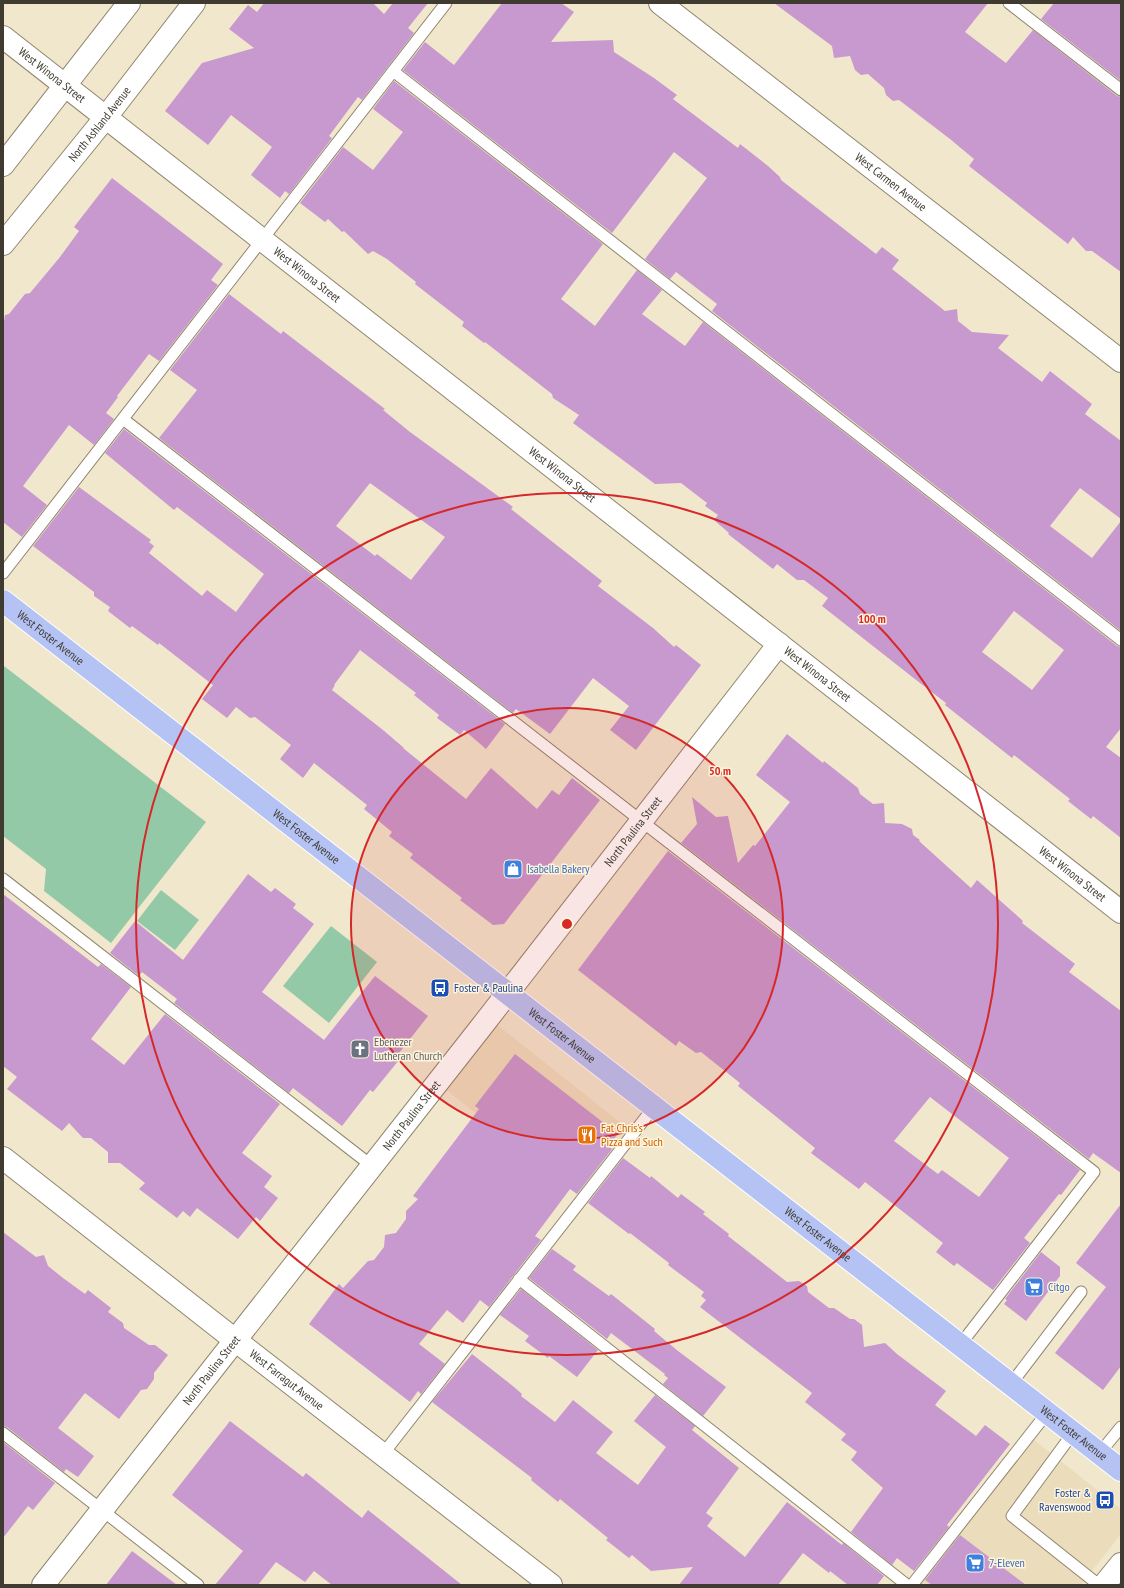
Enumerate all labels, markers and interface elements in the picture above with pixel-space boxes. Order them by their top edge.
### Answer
street label: West Winona Street [16,44,89,106]
street label: North Ashland Avenue [65,83,134,164]
street label: West Carmen Avenue [852,149,930,214]
street label: West Winona Street [271,244,344,306]
street label: West Winona Street [526,443,600,506]
street label: West Foster Avenue [14,607,87,668]
text: 100 m [858,611,886,626]
street label: West Winona Street [781,643,855,705]
text: 50 m [709,763,731,778]
street label: North Paulina Street [601,793,665,869]
street label: West Foster Avenue [270,806,343,867]
street label: West Winona Street [1036,843,1110,905]
shop icon: Isabella Bakery [502,858,524,880]
place label: Isabella Bakery [527,861,590,876]
centre of rings [560,917,574,931]
bus stop icon: Foster & Paulina [429,977,451,999]
place label: Foster & Paulina [454,980,523,995]
street label: West Foster Avenue [526,1004,599,1066]
place label: Ebenezer Lutheran Church [374,1034,442,1063]
church icon: Ebenezer Lutheran Church [349,1038,371,1060]
street label: North Paulina Street [379,1077,444,1153]
place label: Fat Chris's Pizza and Such [601,1120,663,1149]
restaurant icon: Fat Chris's Pizza and Such [576,1124,598,1146]
street label: West Foster Avenue [782,1203,855,1265]
supermarket icon: Citgo [1023,1276,1045,1298]
place label: Citgo [1048,1279,1070,1294]
street label: North Paulina Street [179,1332,244,1408]
street label: West Farragut Avenue [247,1346,327,1413]
street label: West Foster Avenue [1037,1402,1110,1464]
place label: Foster & Ravenswood [1039,1485,1091,1514]
bus stop icon: Foster & Ravenswood [1094,1489,1116,1511]
supermarket icon: 7-Eleven [964,1552,986,1574]
place label: 7-Eleven [989,1555,1025,1570]

